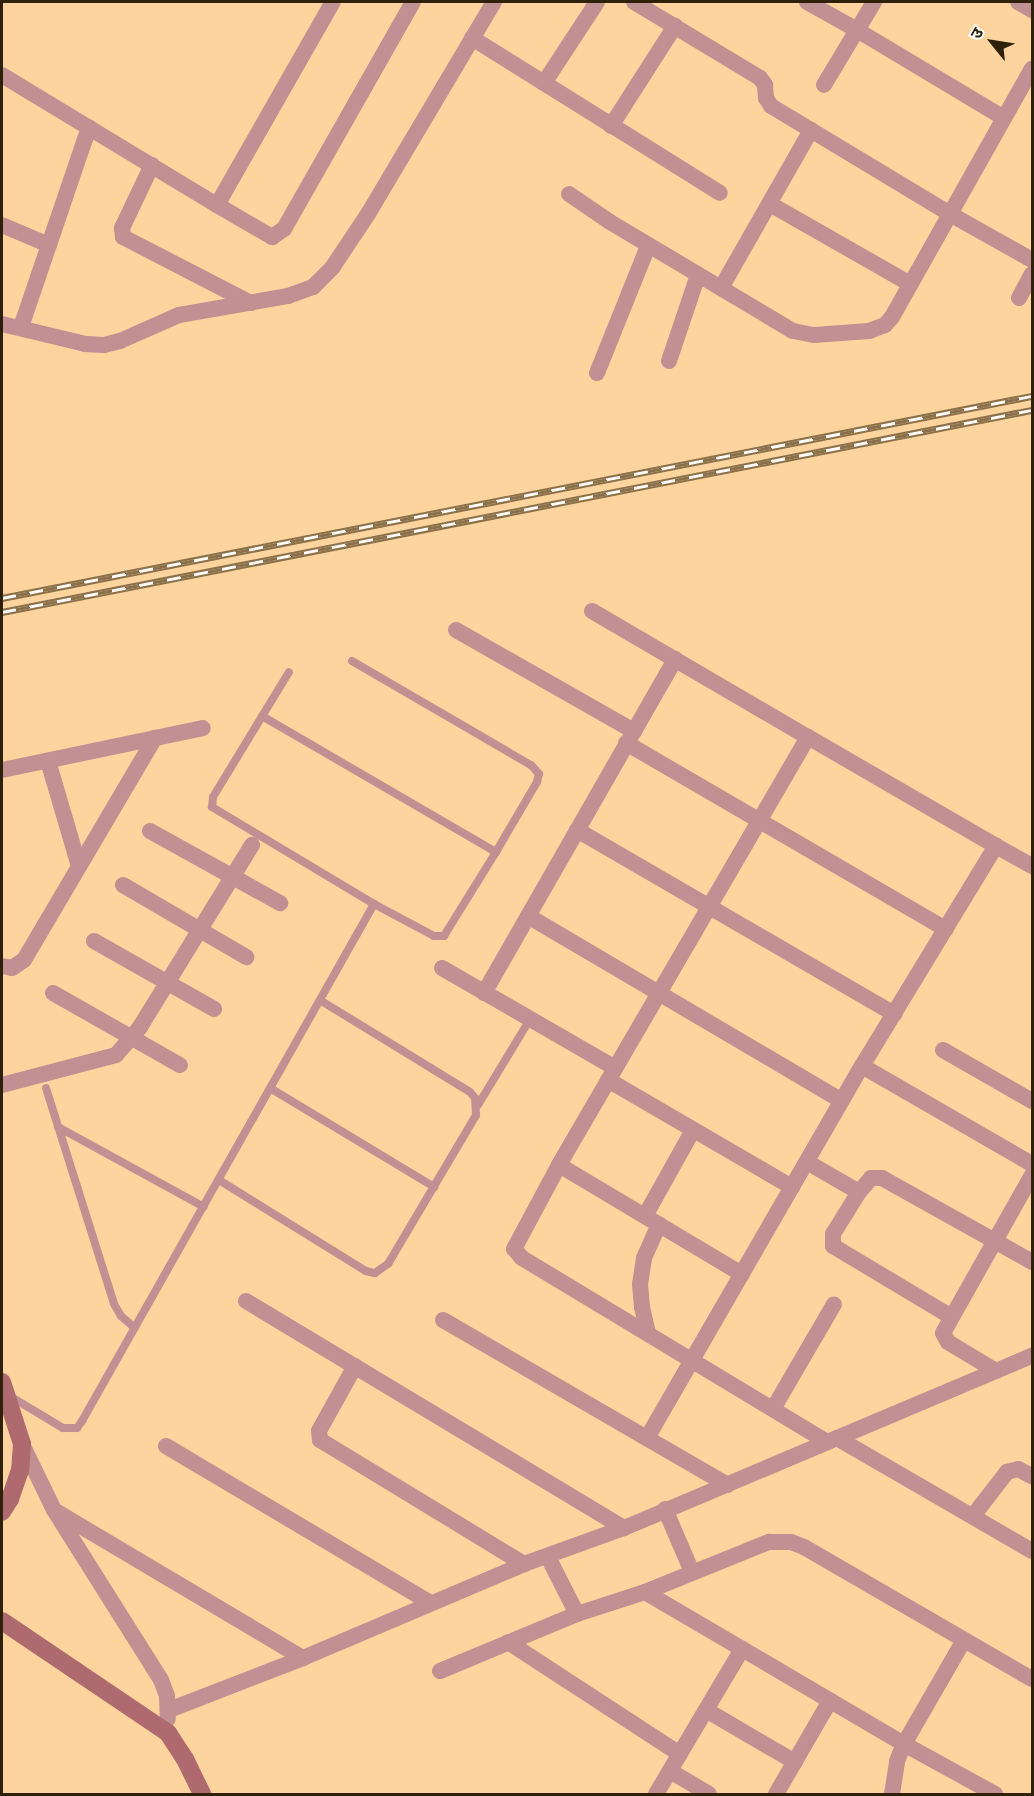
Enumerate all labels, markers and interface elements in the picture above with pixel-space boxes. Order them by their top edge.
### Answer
north arrow [962,12,1022,72]
text: उ [965,23,988,43]

